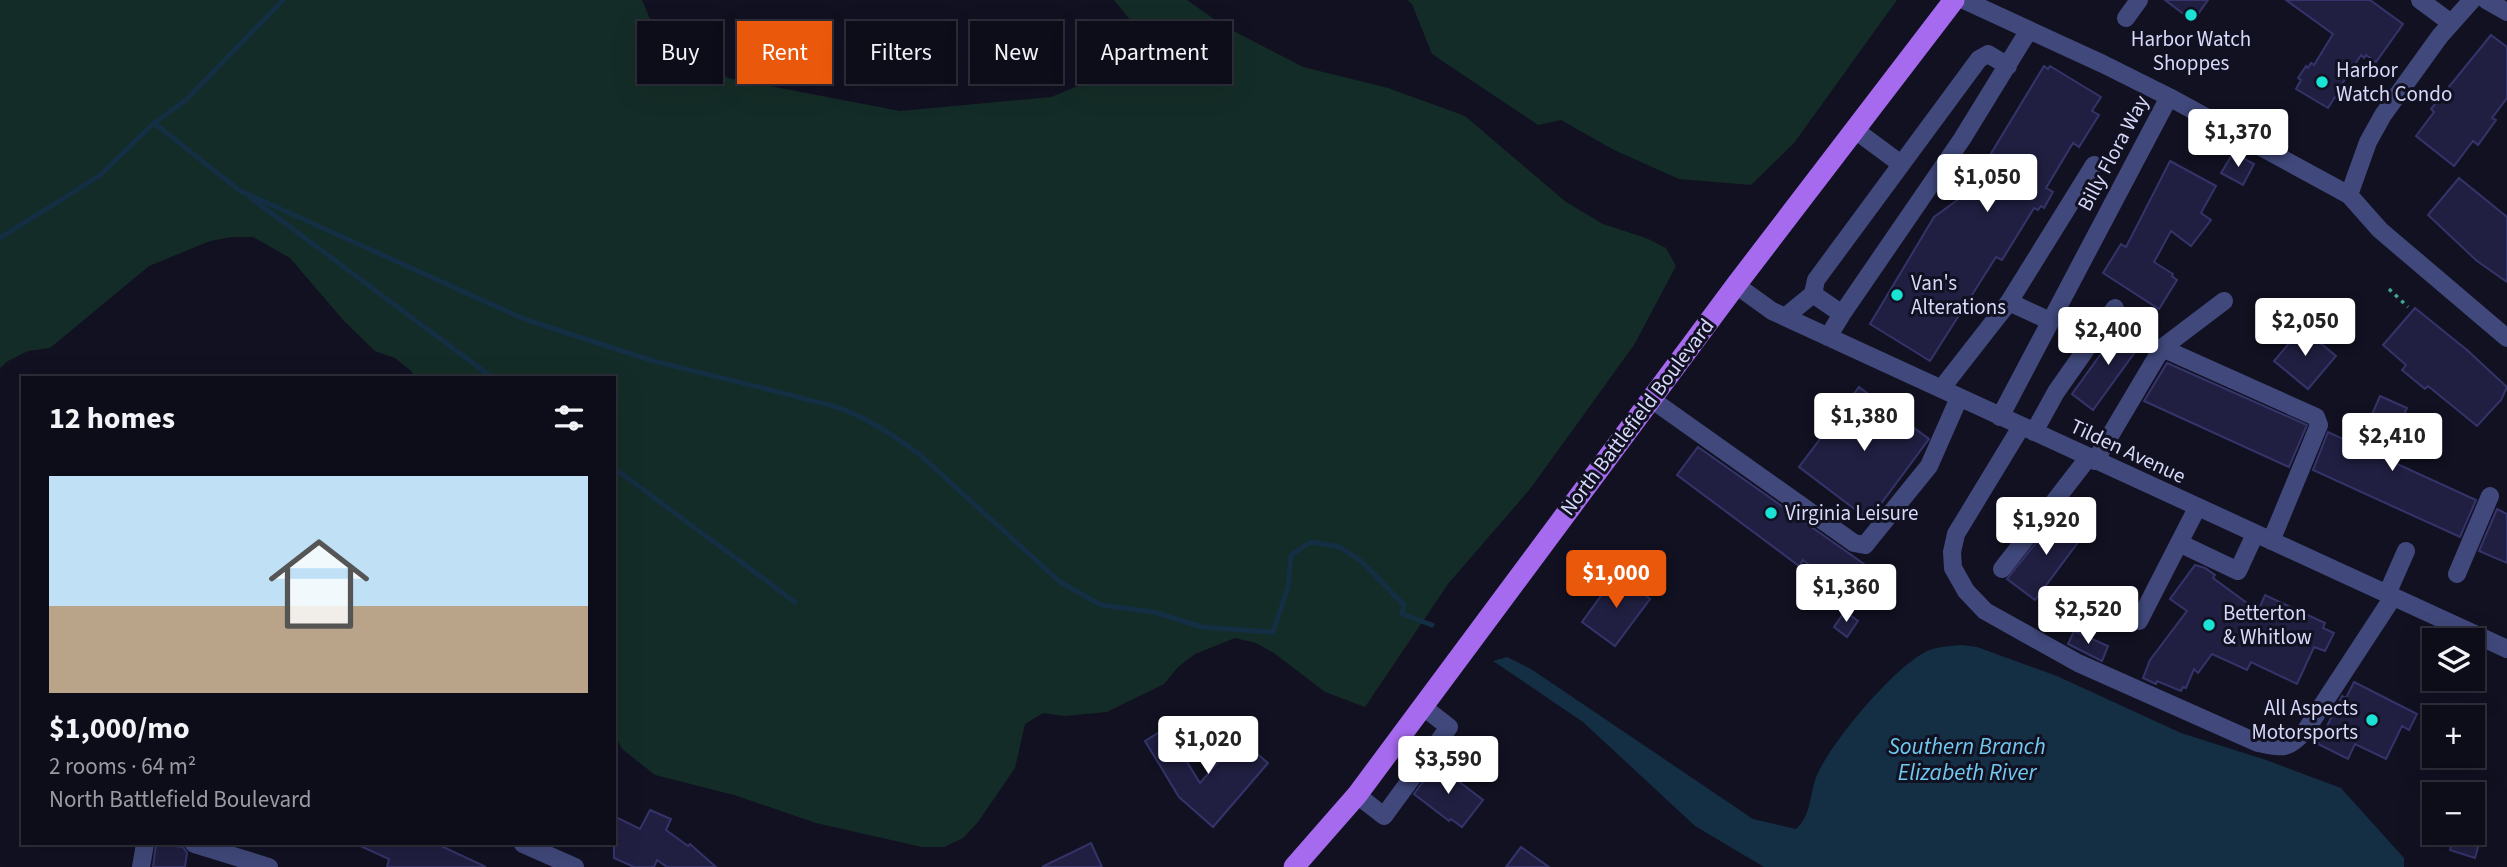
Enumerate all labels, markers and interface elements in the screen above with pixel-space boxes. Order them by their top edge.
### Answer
marker: Harbor Watch Shoppes [2183,7,2199,23]
chip: Buy [637,21,723,84]
chip: Rent [737,21,832,84]
chip: Filters [846,21,956,84]
chip: New [970,21,1063,84]
chip: Apartment [1077,21,1232,84]
place label: Harbor Watch Shoppes [2131,24,2251,78]
place label: Harbor Watch Condo [2336,55,2452,109]
marker: Harbor Watch Condo [2314,74,2330,90]
street label: Billy Flora Way [2070,90,2156,216]
pin: $1,370 [2181,110,2295,169]
text: $1,370 [2204,115,2272,148]
pin: $1,050 [1930,154,2044,214]
text: $1,050 [1953,160,2021,193]
place label: Van's Alterations [1911,268,2006,322]
marker: Van's Alterations [1889,287,1905,303]
pin: $2,050 [2248,298,2362,358]
text: $2,050 [2271,304,2339,337]
pin: $2,400 [2051,308,2165,367]
street label: North Battlefield Boulevard [1553,312,1721,522]
text: $2,400 [2074,313,2142,346]
pin: $1,380 [1807,393,1921,453]
text: 12 homes [49,397,175,440]
icon: filters [550,399,588,437]
text: $1,380 [1830,399,1898,432]
street label: Tilden Avenue [2065,411,2191,491]
pin: $2,410 [2335,414,2449,473]
text: $2,410 [2358,419,2426,452]
place label: Virginia Leisure [1785,498,1919,528]
pin: $1,920 [1989,498,2103,557]
text: $1,920 [2012,503,2080,536]
marker: Virginia Leisure [1763,505,1779,521]
icon: home [256,521,382,647]
pin: $1,000 [1559,550,1673,610]
text: $1,000 [1582,556,1650,589]
pin: $1,360 [1789,564,1903,624]
text: $1,360 [1812,570,1880,603]
pin: $2,520 [2031,586,2145,646]
text: $2,520 [2054,592,2122,625]
place label: Betterton & Whitlow [2223,598,2312,652]
marker: Betterton & Whitlow [2201,617,2217,633]
map controls [2422,628,2485,845]
button: layers [2422,628,2485,691]
place label: All Aspects Motorsports [2252,693,2358,747]
button: + [2422,705,2485,768]
text: $1,000/mo [49,707,190,750]
marker: All Aspects Motorsports [2364,712,2380,728]
pin: $1,020 [1151,716,1265,776]
text: $1,020 [1174,722,1242,755]
water label: Southern Branch Elizabeth River [1888,730,2046,789]
pin: $3,590 [1391,736,1505,796]
text: $3,590 [1414,742,1482,775]
text: 2 rooms · 64 m² [49,750,196,783]
button: − [2422,782,2485,845]
text: North Battlefield Boulevard [49,783,312,816]

